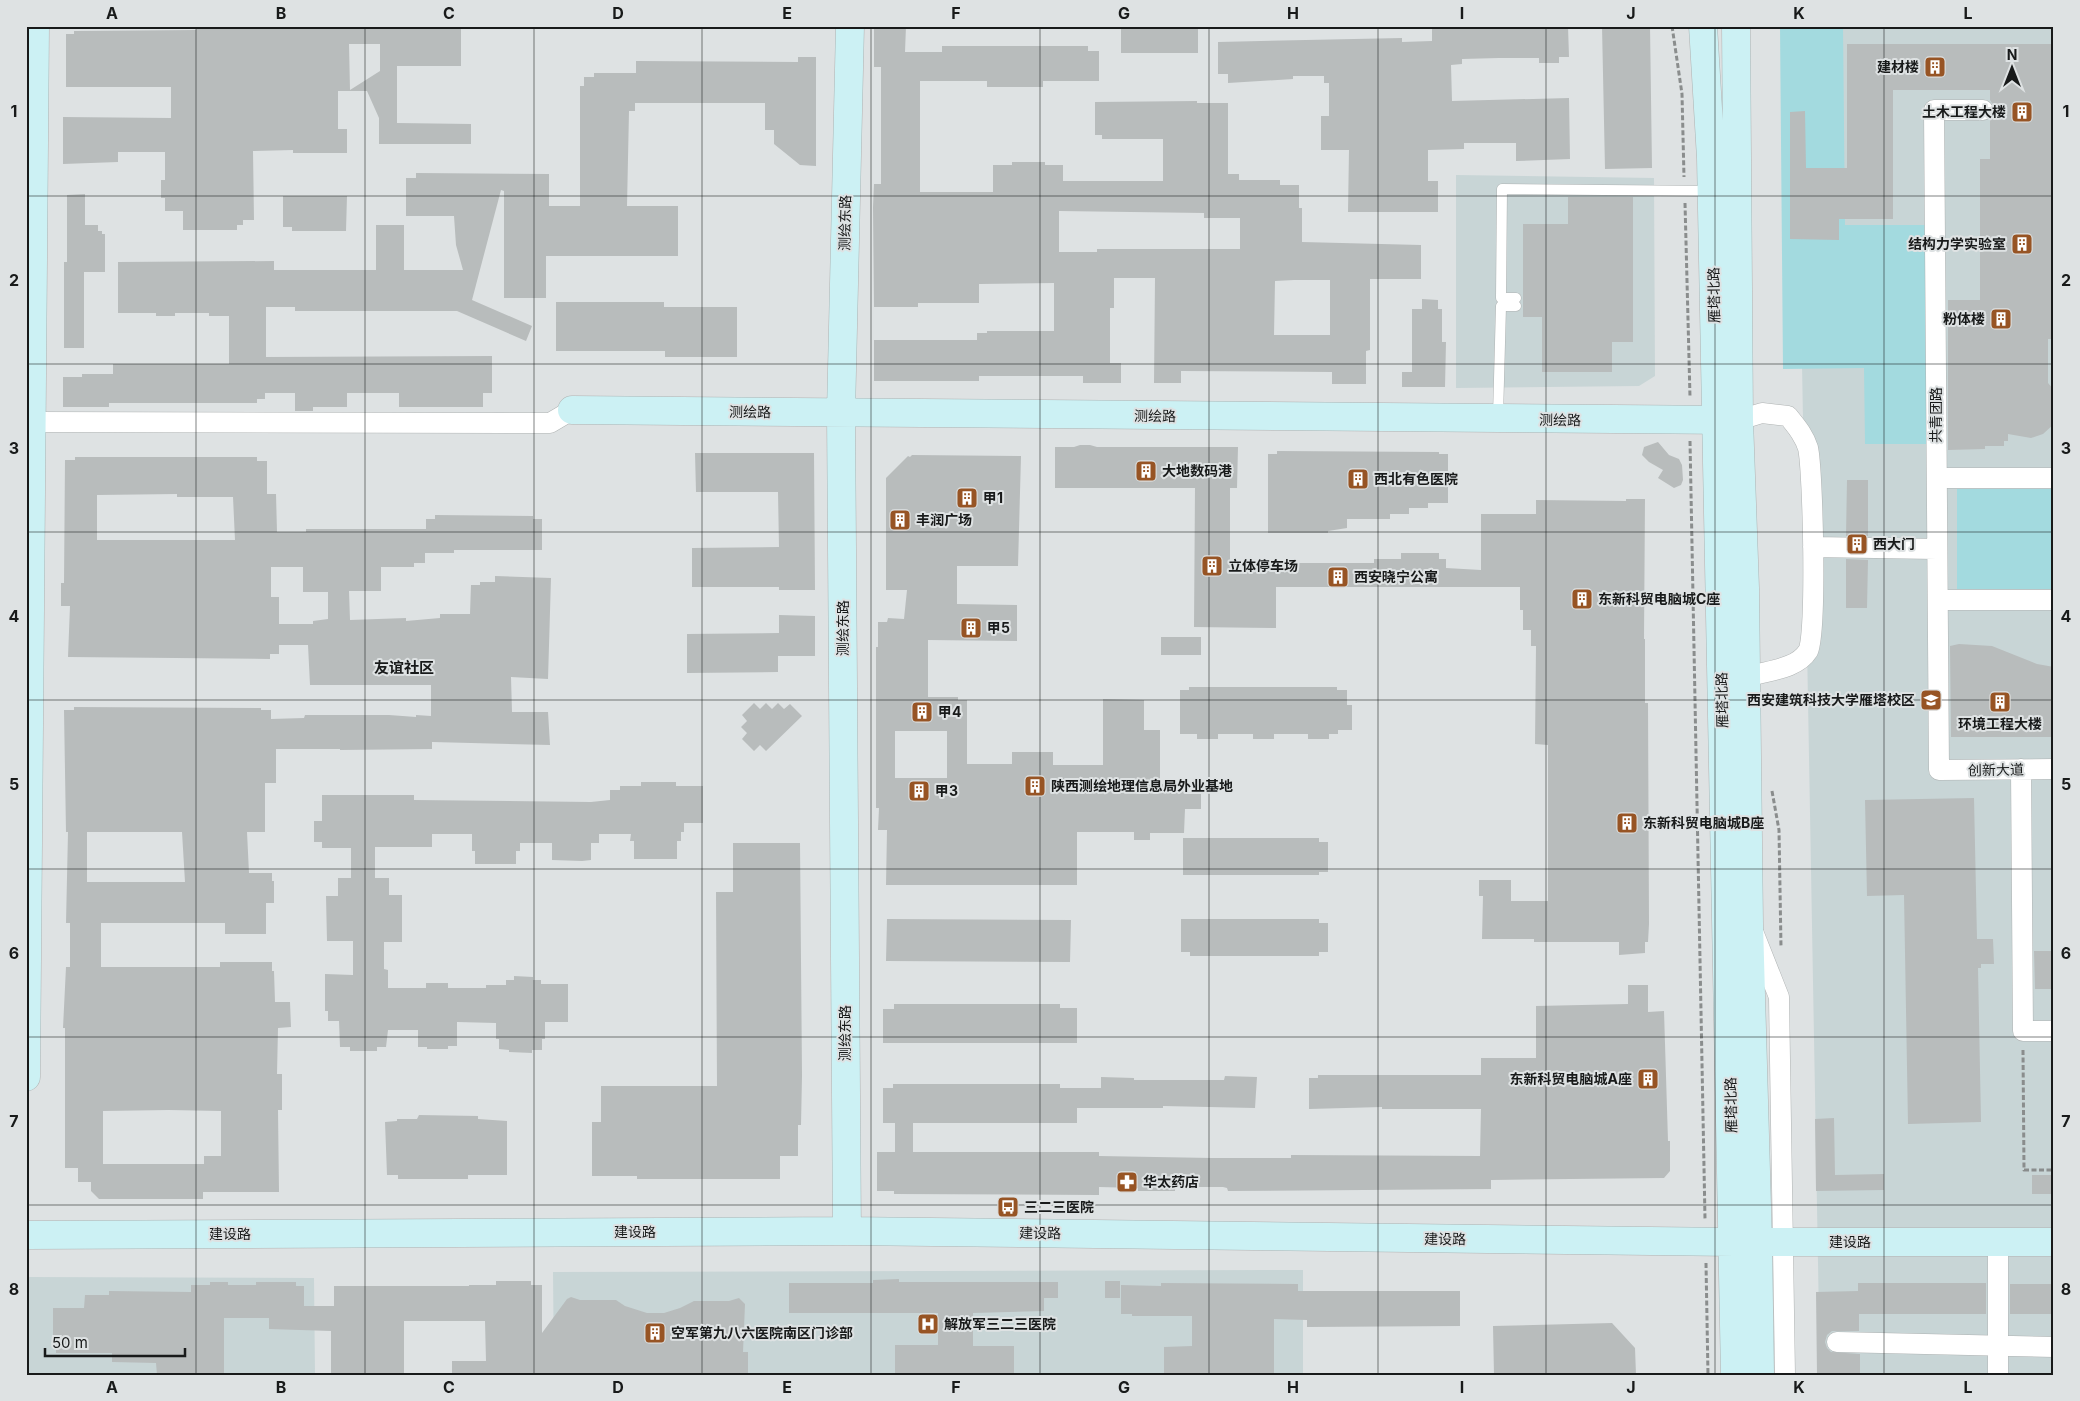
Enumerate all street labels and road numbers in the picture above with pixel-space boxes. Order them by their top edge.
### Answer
street label: 测绘东路 [836,195,853,251]
street label: 雁塔北路 [1705,267,1722,323]
street label: 共青团路 [1927,387,1944,443]
street label: 测绘路 [729,403,771,420]
street label: 测绘路 [1134,407,1176,424]
street label: 测绘路 [1539,411,1581,428]
street label: 测绘东路 [834,600,851,656]
street label: 雁塔北路 [1713,672,1730,728]
street label: 创新大道 [1968,761,2024,778]
street label: 测绘东路 [836,1005,853,1061]
street label: 雁塔北路 [1722,1077,1739,1133]
street label: 建设路 [614,1223,656,1240]
street label: 建设路 [1019,1224,1061,1241]
street label: 建设路 [209,1225,251,1242]
street label: 建设路 [1424,1230,1466,1247]
street label: 建设路 [1829,1233,1871,1250]

